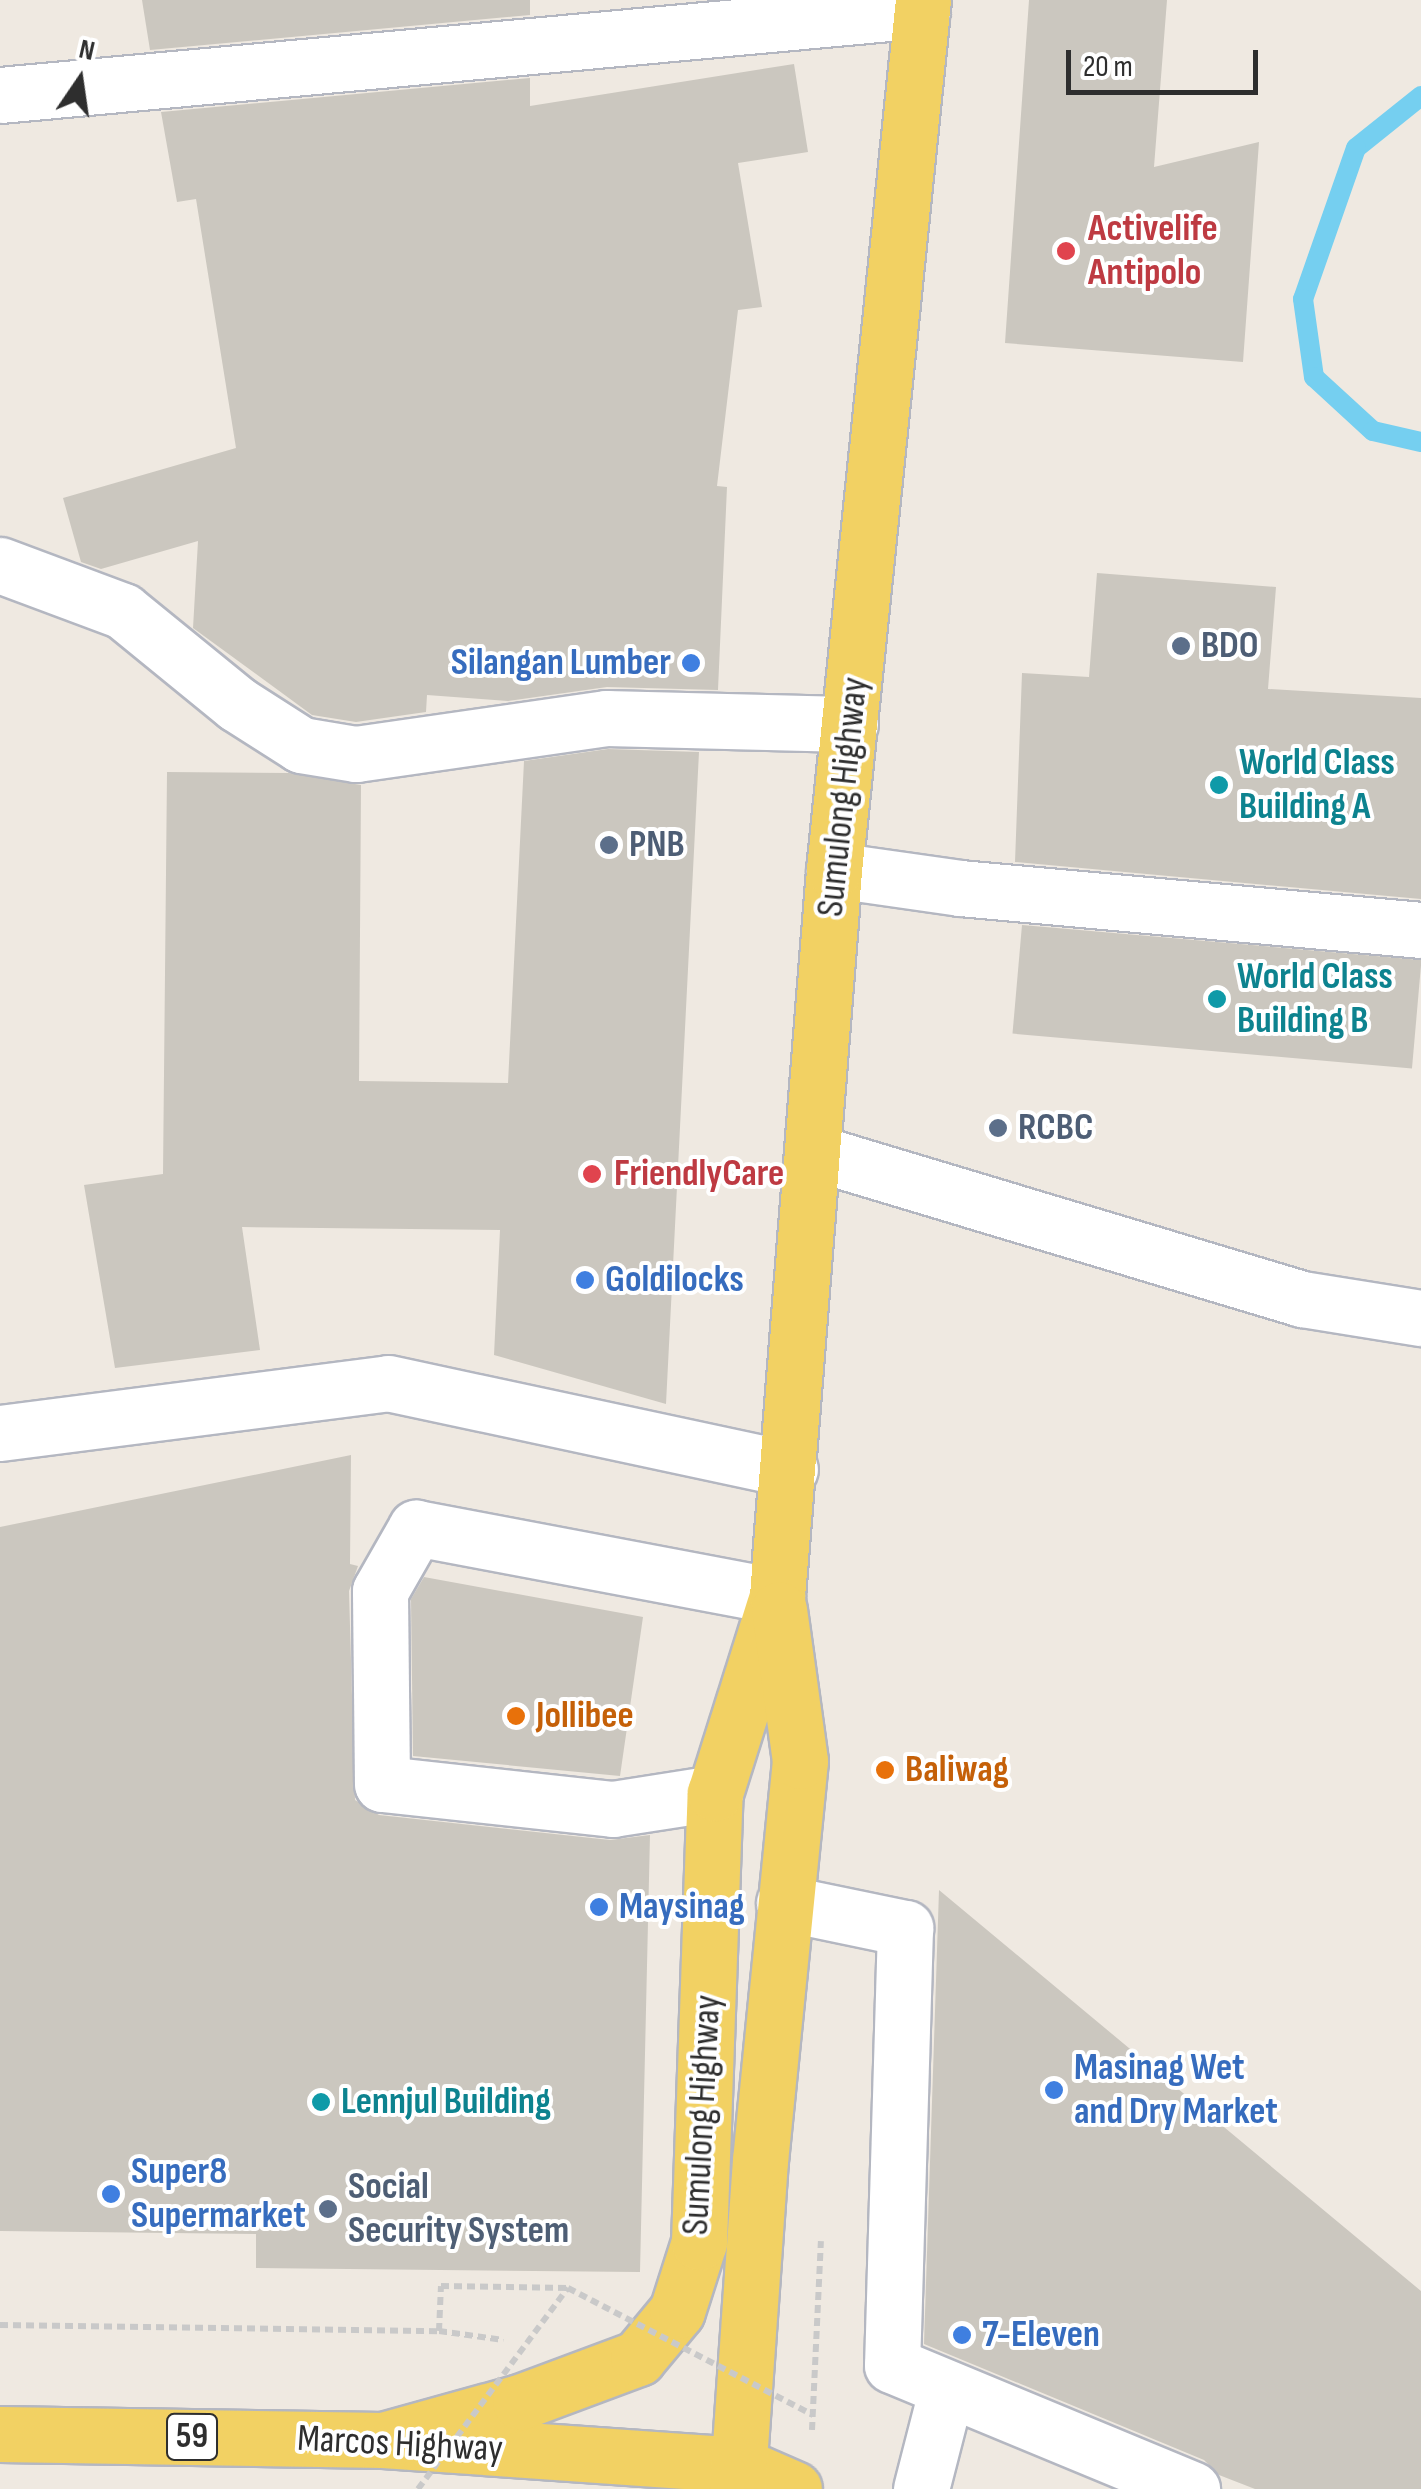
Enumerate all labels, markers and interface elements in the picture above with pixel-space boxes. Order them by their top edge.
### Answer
north arrow [30,30,130,130]
scale bar [1071,30,1264,92]
text: N [76,33,98,68]
text: 20 m [1083,49,1133,85]
place label: Activelife Antipolo [1088,206,1218,296]
marker: Activelife Antipolo [1053,238,1079,264]
place label: BDO [1201,623,1258,669]
marker: BDO [1170,635,1192,657]
place label: Silangan Lumber [451,640,671,686]
marker: Silangan Lumber [680,652,702,674]
street label: Sumulong Highway [808,675,878,919]
place label: World Class Building A [1239,740,1395,829]
marker: World Class Building A [1208,774,1230,796]
place label: PNB [629,822,685,868]
marker: PNB [598,834,620,856]
place label: World Class Building B [1237,954,1393,1044]
marker: World Class Building B [1206,988,1228,1010]
place label: RCBC [1018,1105,1093,1151]
marker: RCBC [987,1117,1009,1139]
place label: FriendlyCare [614,1151,784,1197]
marker: FriendlyCare [579,1161,605,1187]
place label: Goldilocks [605,1257,744,1303]
marker: Goldilocks [574,1269,596,1291]
place label: Jollibee [536,1693,634,1739]
marker: Jollibee [505,1705,527,1727]
place label: Baliwag [905,1747,1009,1793]
marker: Baliwag [874,1759,896,1781]
place label: Maysinag [619,1884,745,1930]
marker: Maysinag [588,1896,610,1918]
street label: Sumulong Highway [673,1994,731,2236]
place label: Masinag Wet and Dry Market [1074,2045,1278,2134]
place label: Lennjul Building [341,2079,551,2125]
marker: Masinag Wet and Dry Market [1043,2079,1065,2101]
marker: Lennjul Building [310,2091,332,2113]
place label: Super8 Supermarket [131,2149,306,2238]
place label: Social Security System [348,2164,569,2254]
marker: Super8 Supermarket [100,2183,122,2205]
marker: Social Security System [317,2198,339,2220]
place label: 7-Eleven [982,2312,1100,2358]
marker: 7-Eleven [951,2324,973,2346]
road number: 59 [164,2407,220,2467]
street label: Marcos Highway [296,2416,504,2472]

